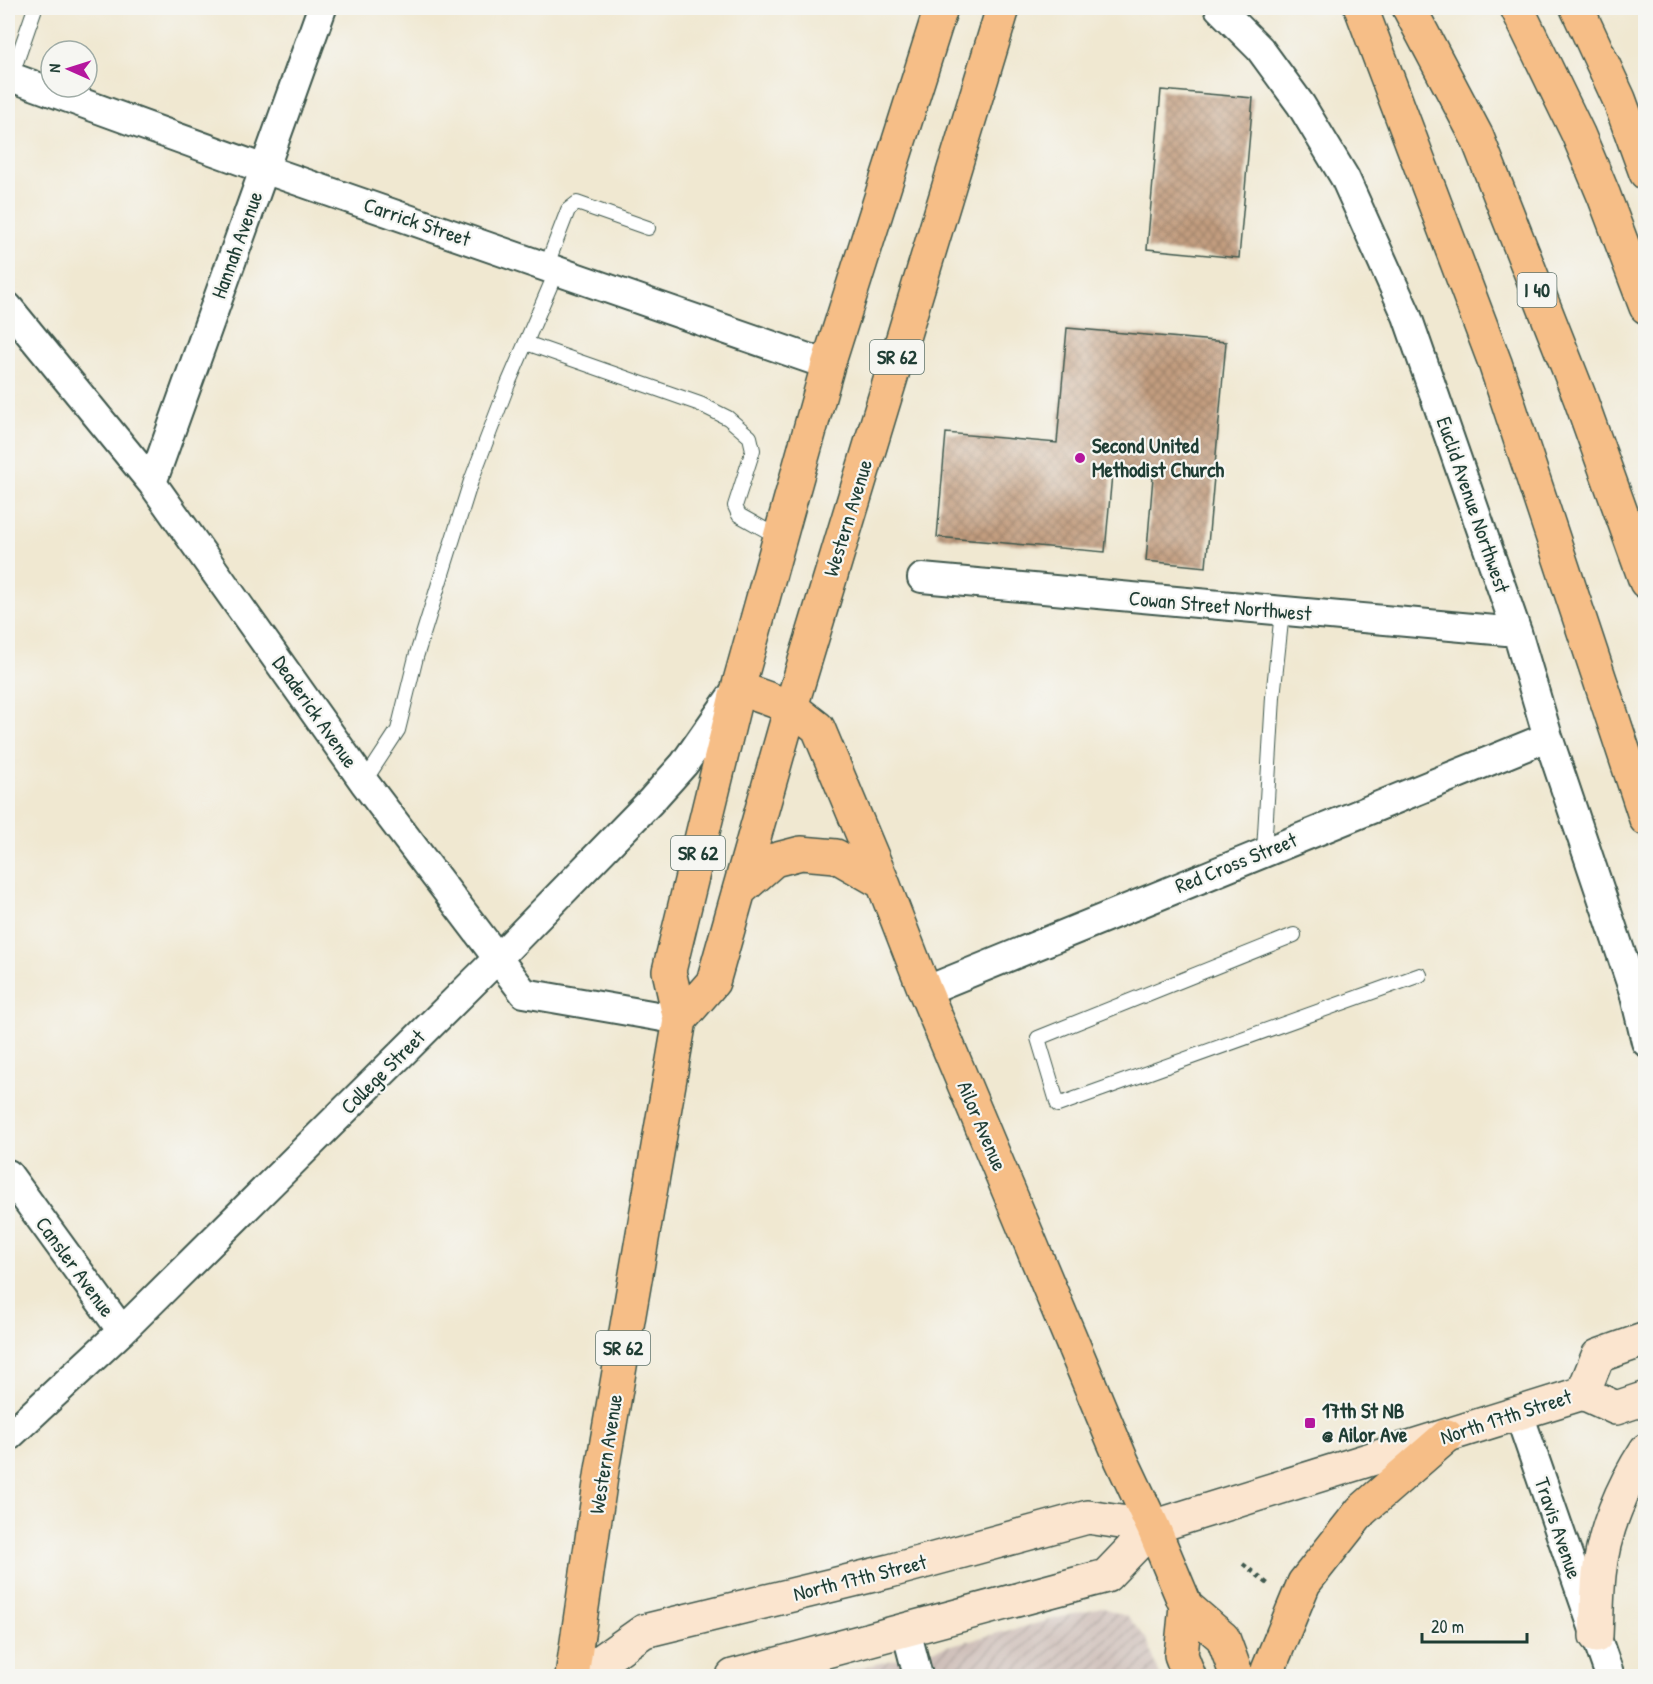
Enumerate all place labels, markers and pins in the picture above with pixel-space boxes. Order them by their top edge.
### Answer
place label: Second United Methodist Church [1092,431,1224,484]
marker: Second United Methodist Church [1073,451,1087,465]
place label: 17th St NB @ Ailor Ave [1322,1396,1408,1449]
marker: 17th St NB @ Ailor Ave [1303,1416,1317,1430]

